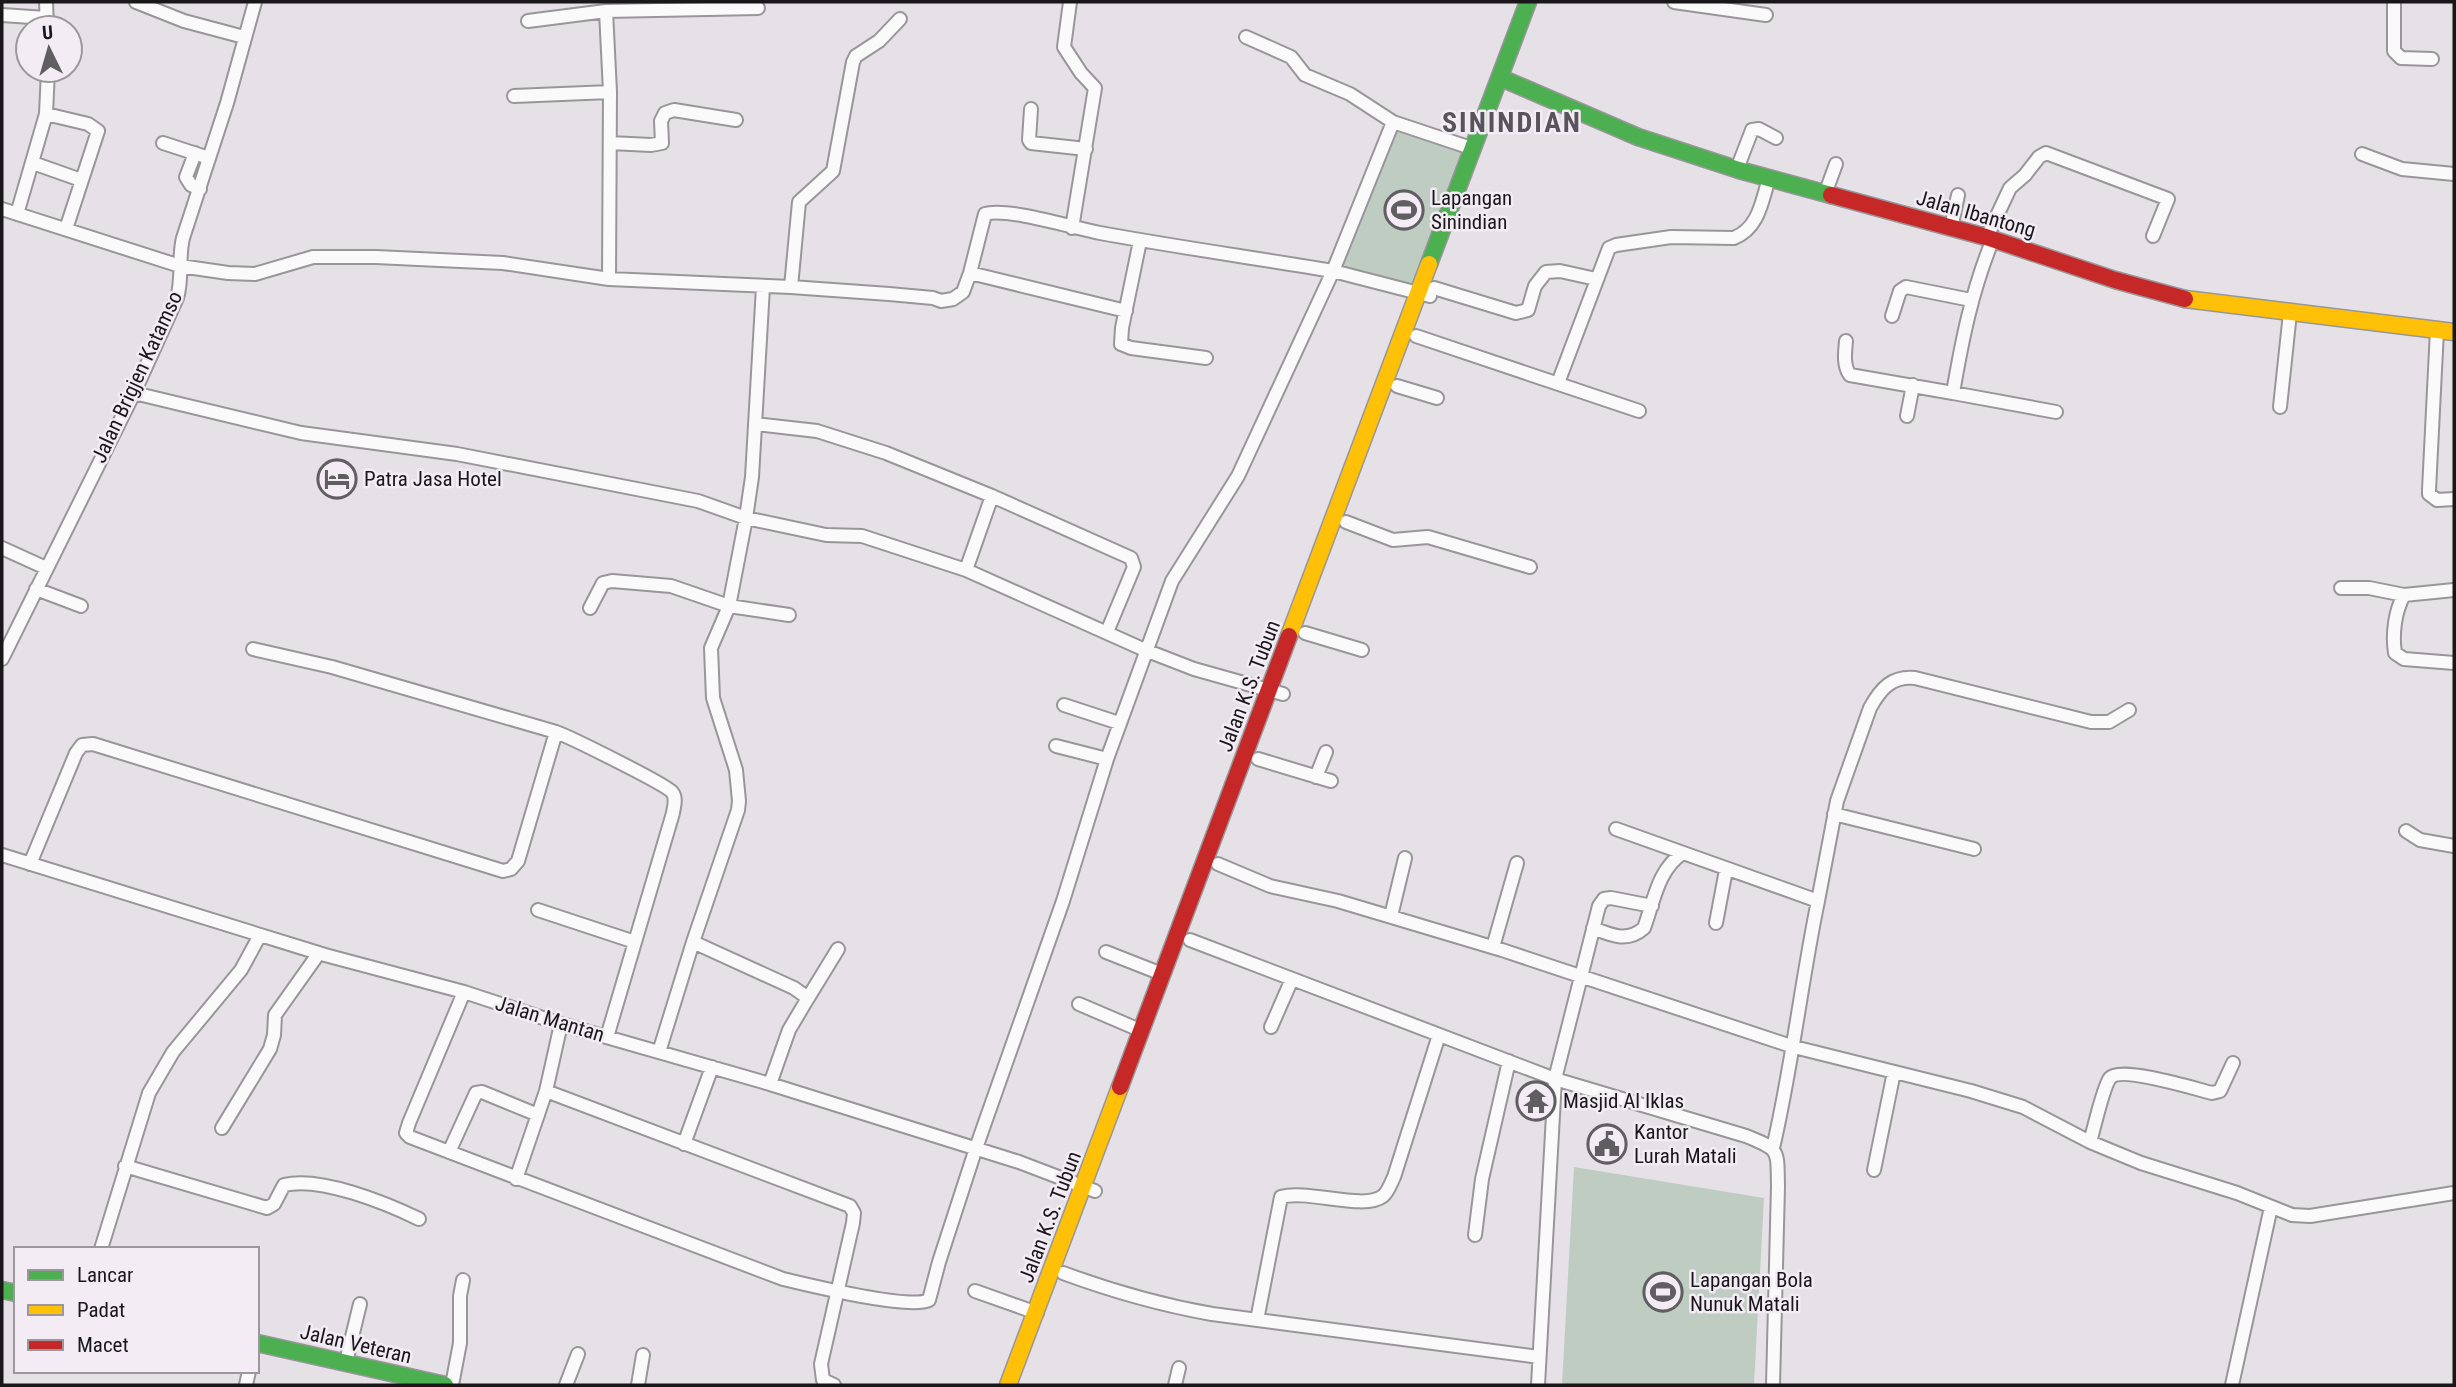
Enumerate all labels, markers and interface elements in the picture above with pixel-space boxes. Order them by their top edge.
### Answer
north arrow [14,14,84,84]
text: U [41,21,54,44]
district label: SININDIAN [1442,106,1582,139]
place label: Lapangan Sinindian [1431,186,1512,234]
street label: Jalan Ibantong [1914,186,2038,242]
sports icon: Lapangan Sinindian [1383,189,1425,231]
street label: Jalan Brigjen Katamso [87,287,187,467]
hotel icon: Patra Jasa Hotel [316,458,358,500]
place label: Patra Jasa Hotel [364,467,502,491]
street label: Jalan K.S. Tubun [1213,617,1285,755]
street label: Jalan Mantan [493,991,607,1047]
temple icon: Masjid Al Iklas [1515,1080,1557,1122]
place label: Masjid Al Iklas [1563,1089,1684,1113]
place label: Kantor Lurah Matali [1634,1120,1737,1168]
public building icon: Kantor Lurah Matali [1586,1123,1628,1165]
street label: Jalan K.S. Tubun [1014,1148,1086,1286]
legend [14,1247,259,1373]
text: Lancar [77,1263,133,1287]
place label: Lapangan Bola Nunuk Matali [1690,1268,1813,1316]
sports icon: Lapangan Bola Nunuk Matali [1642,1271,1684,1313]
text: Padat [77,1298,125,1322]
street label: Jalan Veteran [298,1320,414,1368]
text: Macet [77,1333,129,1357]

